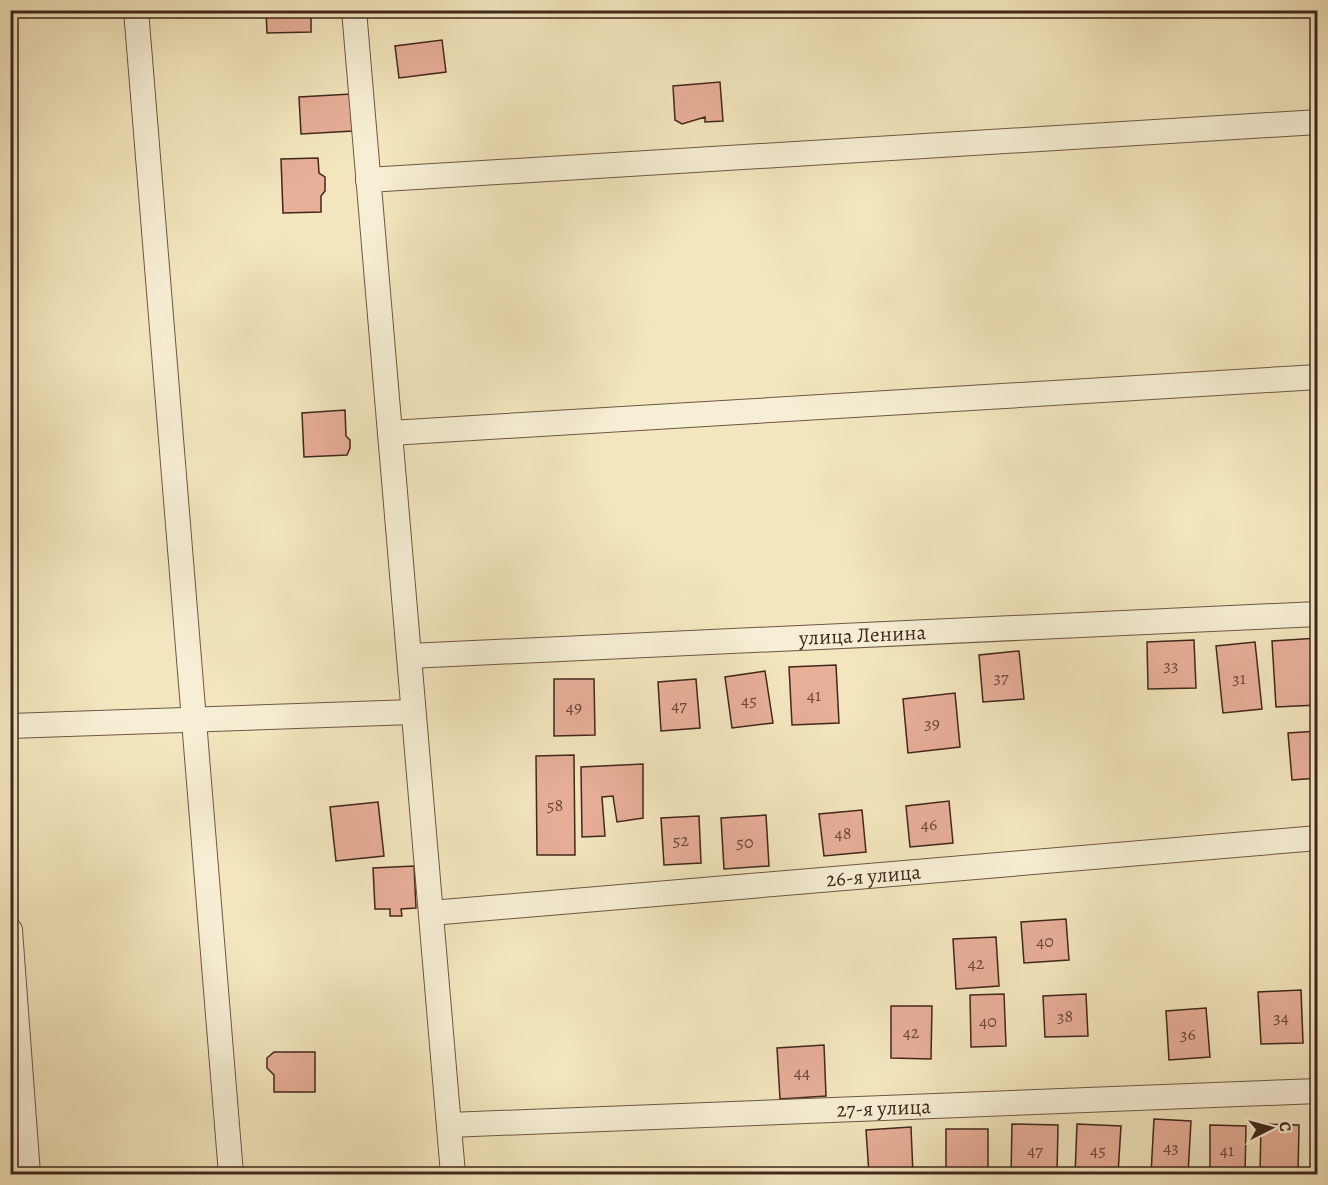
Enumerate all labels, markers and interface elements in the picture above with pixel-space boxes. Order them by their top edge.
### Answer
street label: улица Ленина [797,618,927,652]
house number: 33 [1164,653,1178,677]
house number: 37 [993,665,1009,689]
house number: 31 [1232,666,1246,690]
house number: 41 [807,683,821,707]
house number: 45 [741,688,757,712]
house number: 47 [671,693,687,717]
house number: 49 [566,695,582,719]
house number: 39 [924,711,940,735]
house number: 58 [547,793,563,817]
house number: 46 [921,812,937,836]
house number: 48 [835,821,851,845]
house number: 52 [673,828,690,852]
house number: 50 [736,830,754,854]
street label: 26-я улица [825,858,922,894]
house number: 40 [1036,929,1054,953]
house number: 42 [968,951,985,975]
house number: 38 [1057,1004,1073,1028]
house number: 34 [1273,1005,1289,1029]
house number: 40 [979,1009,997,1033]
house number: 42 [903,1020,920,1044]
house number: 36 [1180,1022,1196,1046]
house number: 44 [794,1060,810,1084]
street label: 27-я улица [836,1092,932,1124]
north arrow [1241,1098,1301,1158]
text: С [1273,1120,1296,1133]
house number: 43 [1163,1135,1179,1159]
house number: 47 [1027,1138,1043,1162]
house number: 45 [1090,1138,1106,1162]
house number: 41 [1220,1138,1234,1162]

